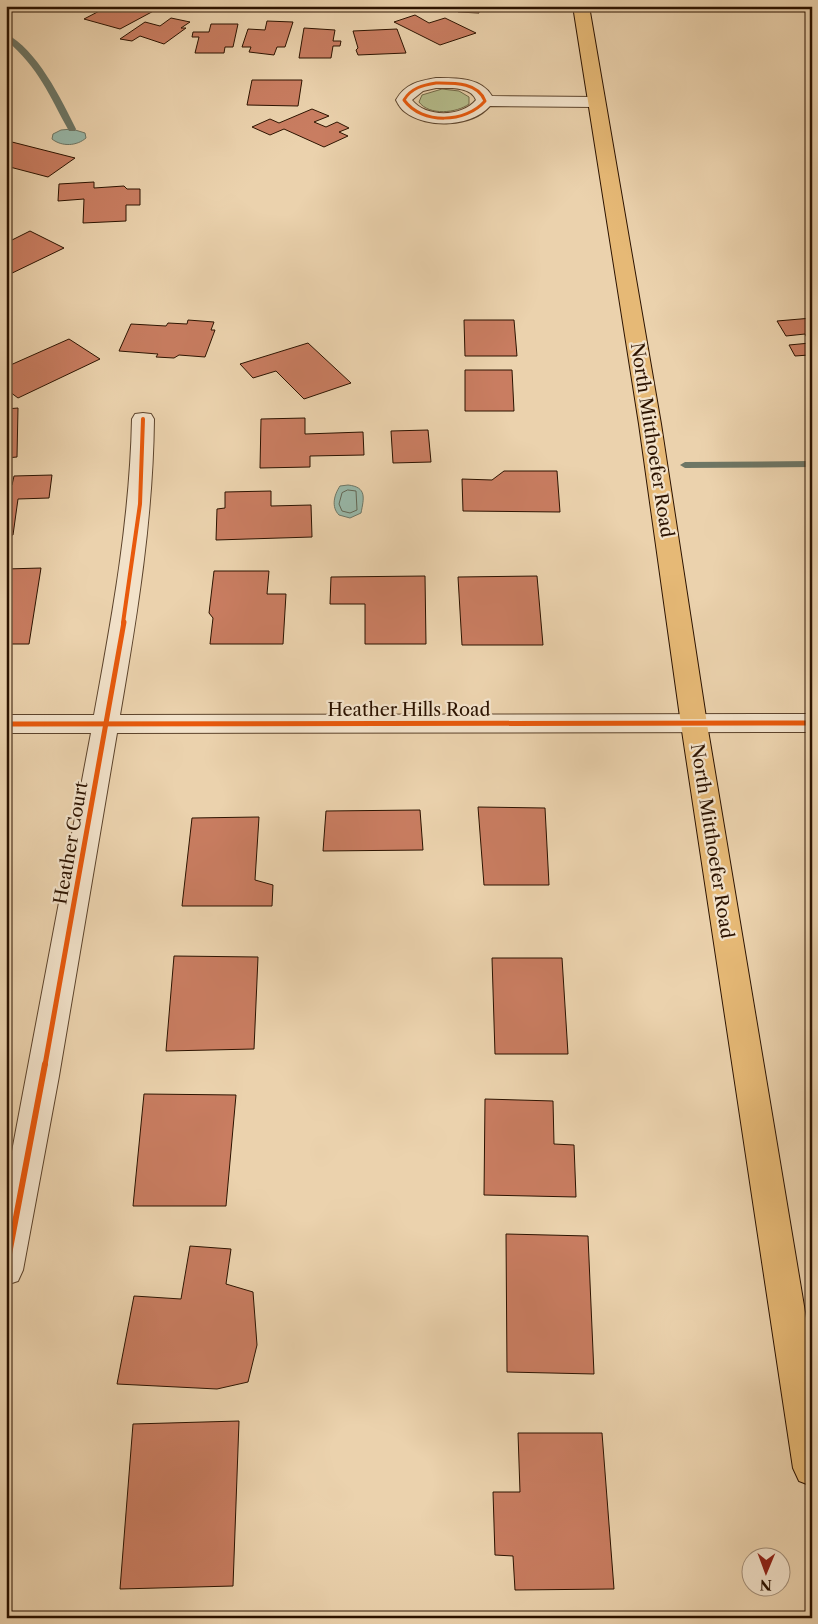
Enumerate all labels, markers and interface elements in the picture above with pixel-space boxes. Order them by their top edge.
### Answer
street label: North Mitthoefer Road [626,341,678,539]
street label: Heather Hills Road [327,699,491,721]
street label: North Mitthoefer Road [686,742,738,940]
street label: Heather Court [49,779,93,906]
north arrow [740,1546,790,1596]
text: N [760,1576,772,1594]

